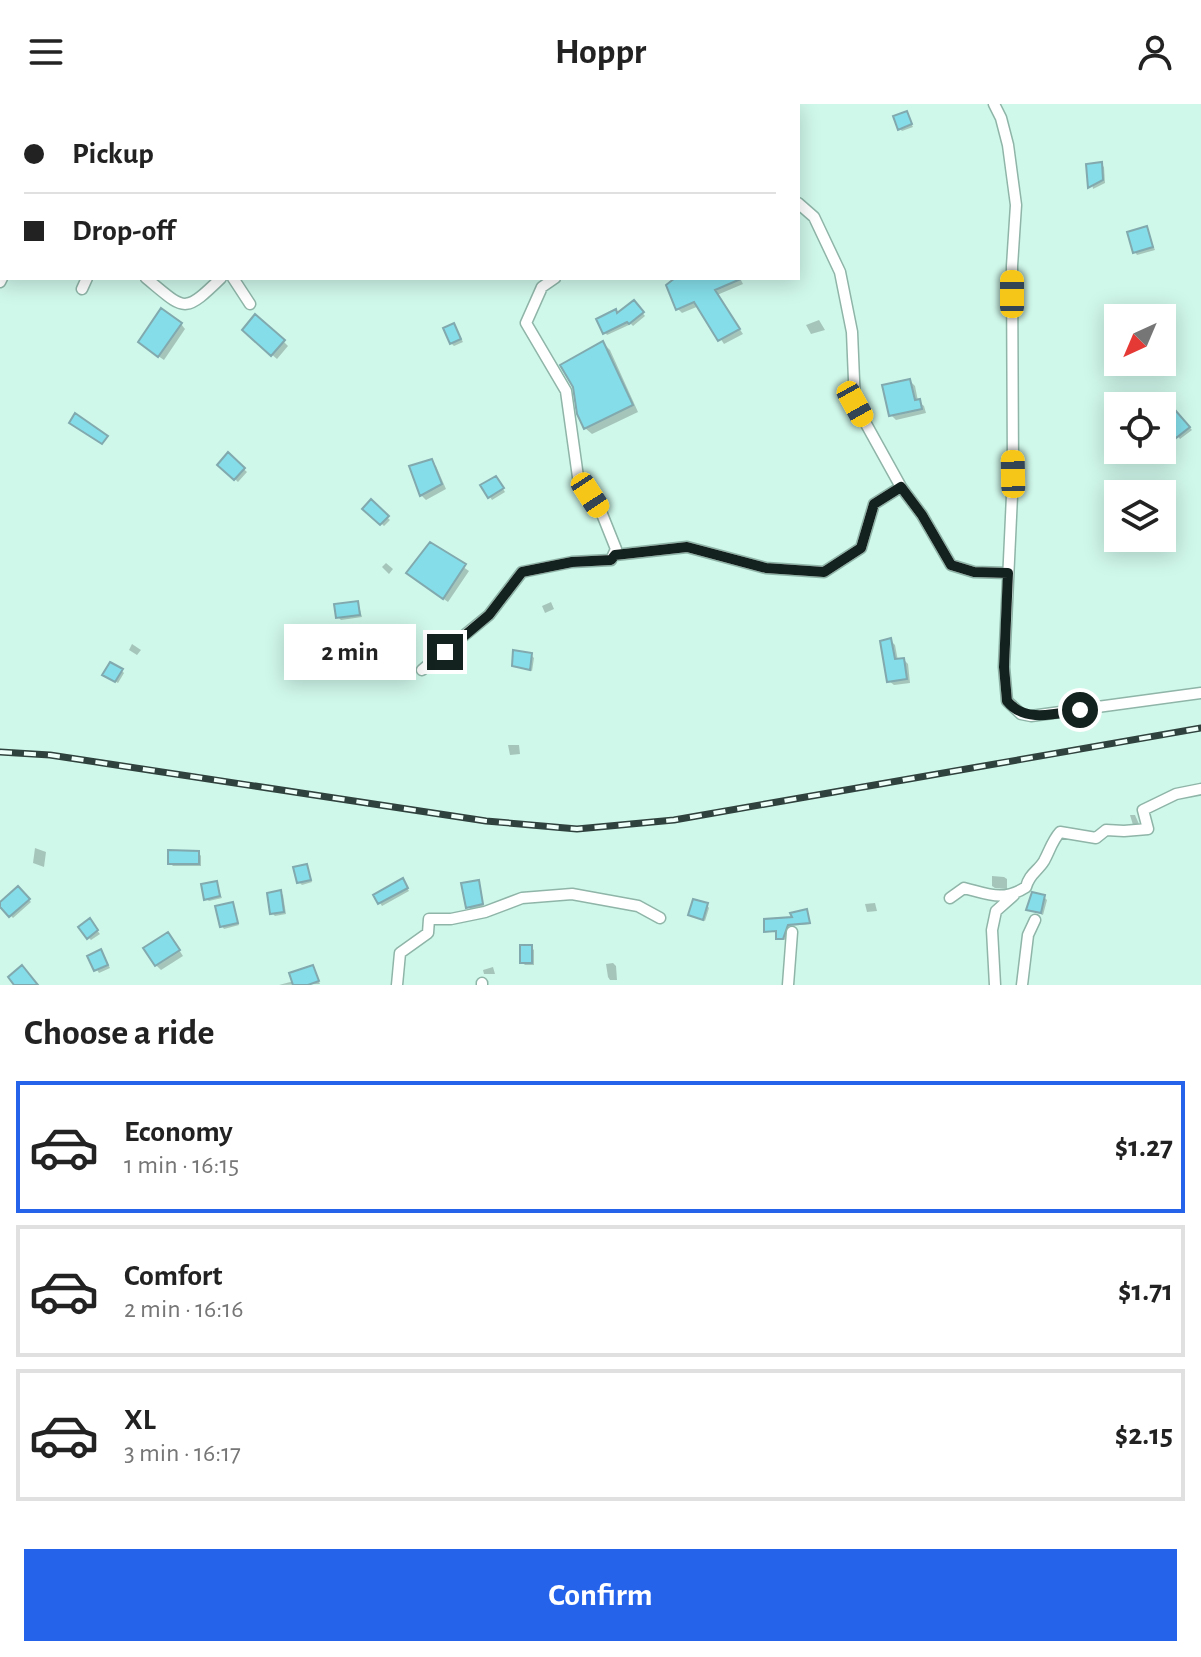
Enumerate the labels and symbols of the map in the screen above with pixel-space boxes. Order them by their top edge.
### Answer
car [1000,270,1024,318]
north arrow [1104,304,1176,376]
car [833,377,877,431]
car [1001,450,1025,498]
car [567,468,613,522]
callout: 2 min [285,624,417,680]
route end [427,634,463,670]
route start [1062,692,1098,728]

